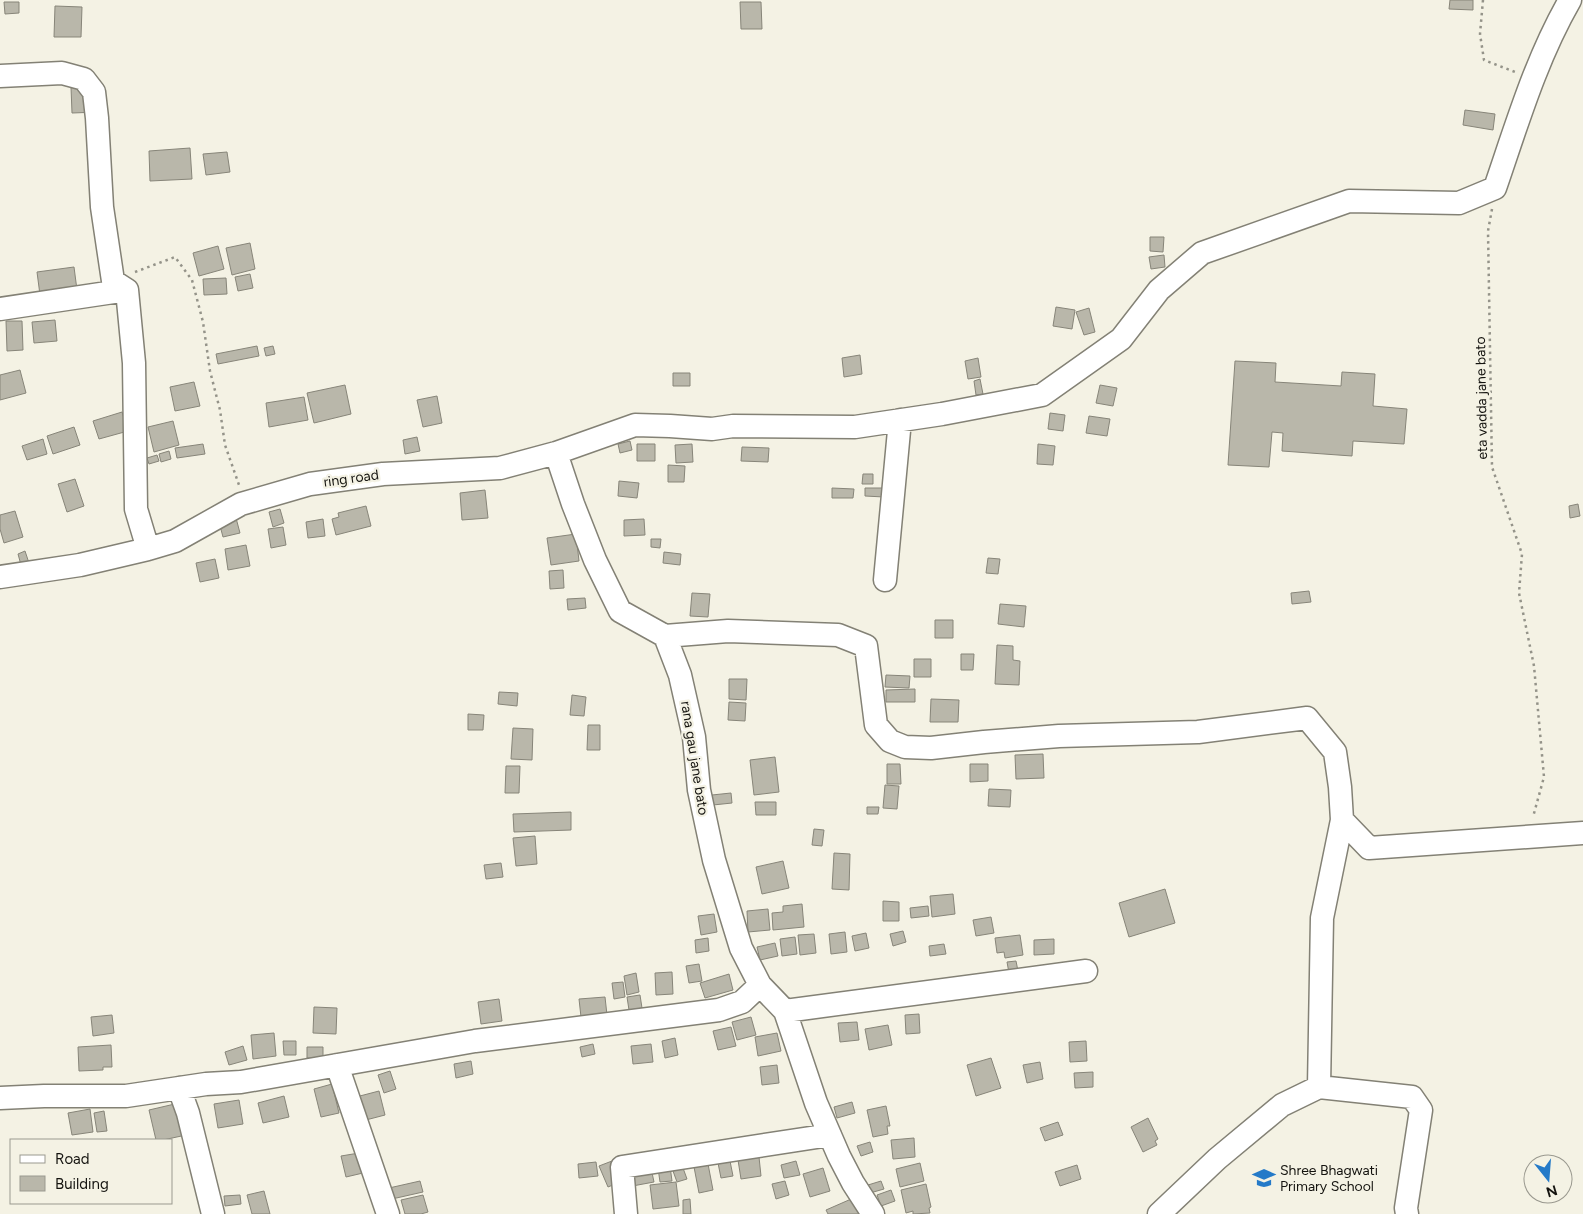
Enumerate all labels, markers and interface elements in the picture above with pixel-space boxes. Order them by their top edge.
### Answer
street label: eta vadda jane bato [1472,336,1491,460]
street label: ring road [322,466,380,491]
street label: rana gau jane bato [677,700,712,816]
legend [10,1139,172,1204]
text: Road [55,1150,90,1168]
north arrow [1523,1154,1573,1204]
place label: Shree Bhagwati Primary School [1280,1162,1378,1195]
school or university icon: Shree Bhagwati Primary School [1251,1165,1277,1191]
text: Building [55,1175,109,1193]
text: N [1544,1181,1559,1201]

